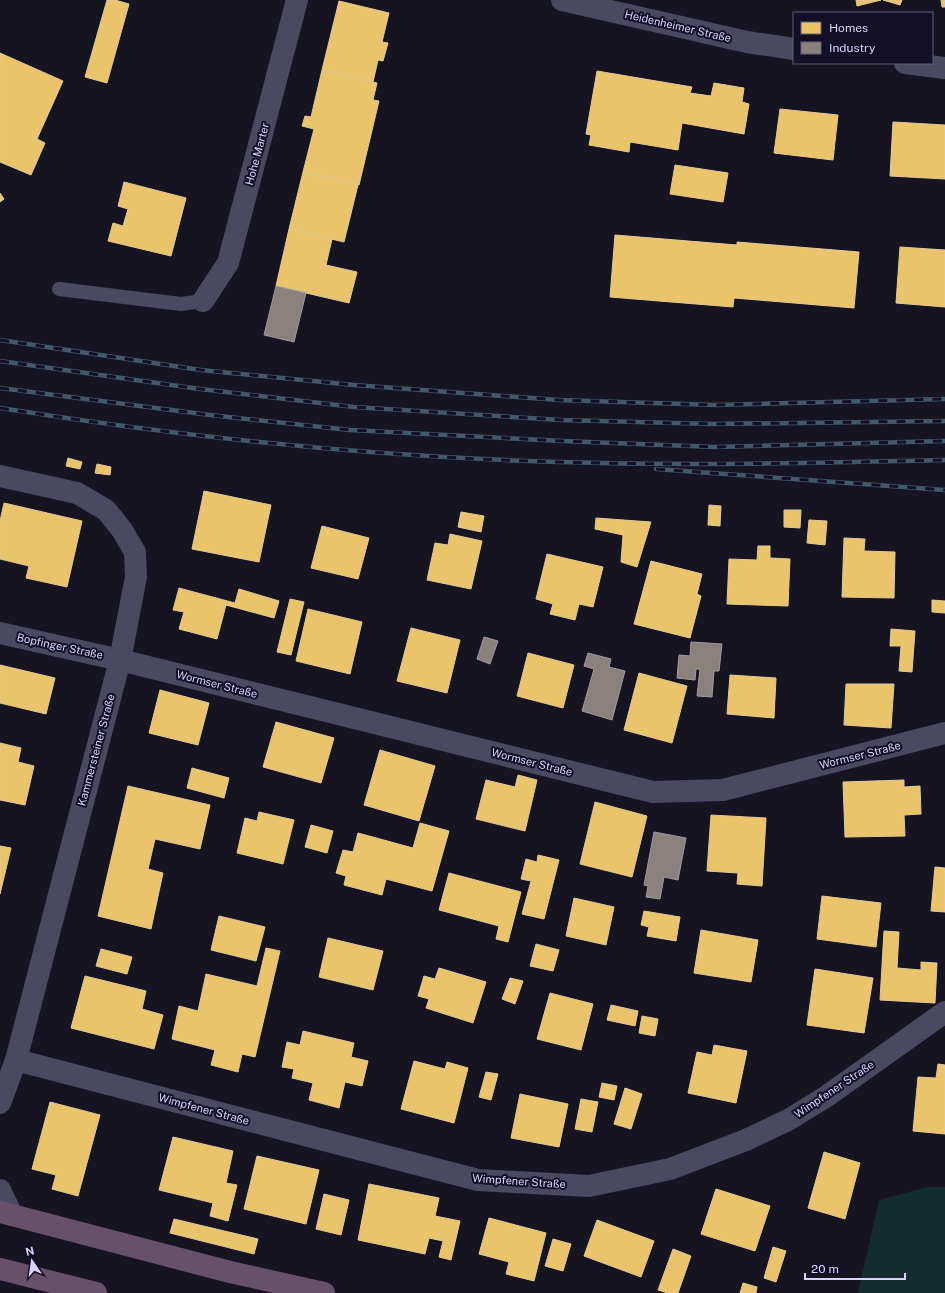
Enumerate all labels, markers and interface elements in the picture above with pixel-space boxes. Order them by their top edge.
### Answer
street label: Heidenheimer Straße [624,8,732,44]
legend [793,12,933,64]
text: Homes [829,21,868,35]
text: Industry [829,41,876,55]
street label: Hohe Marter [243,121,271,187]
street label: Bopfinger Straße [16,631,104,661]
street label: Wormser Straße [175,668,259,700]
street label: Kammersteiner Straße [75,693,117,807]
street label: Wormser Straße [818,739,902,771]
street label: Wormser Straße [490,746,574,778]
street label: Wimpfener Straße [792,1058,876,1120]
street label: Wimpfener Straße [157,1091,251,1127]
street label: Wimpfener Straße [472,1172,566,1190]
north arrow [12,1241,52,1281]
text: N [24,1244,35,1258]
scale bar [805,1255,905,1281]
text: 20 m [811,1262,839,1276]

